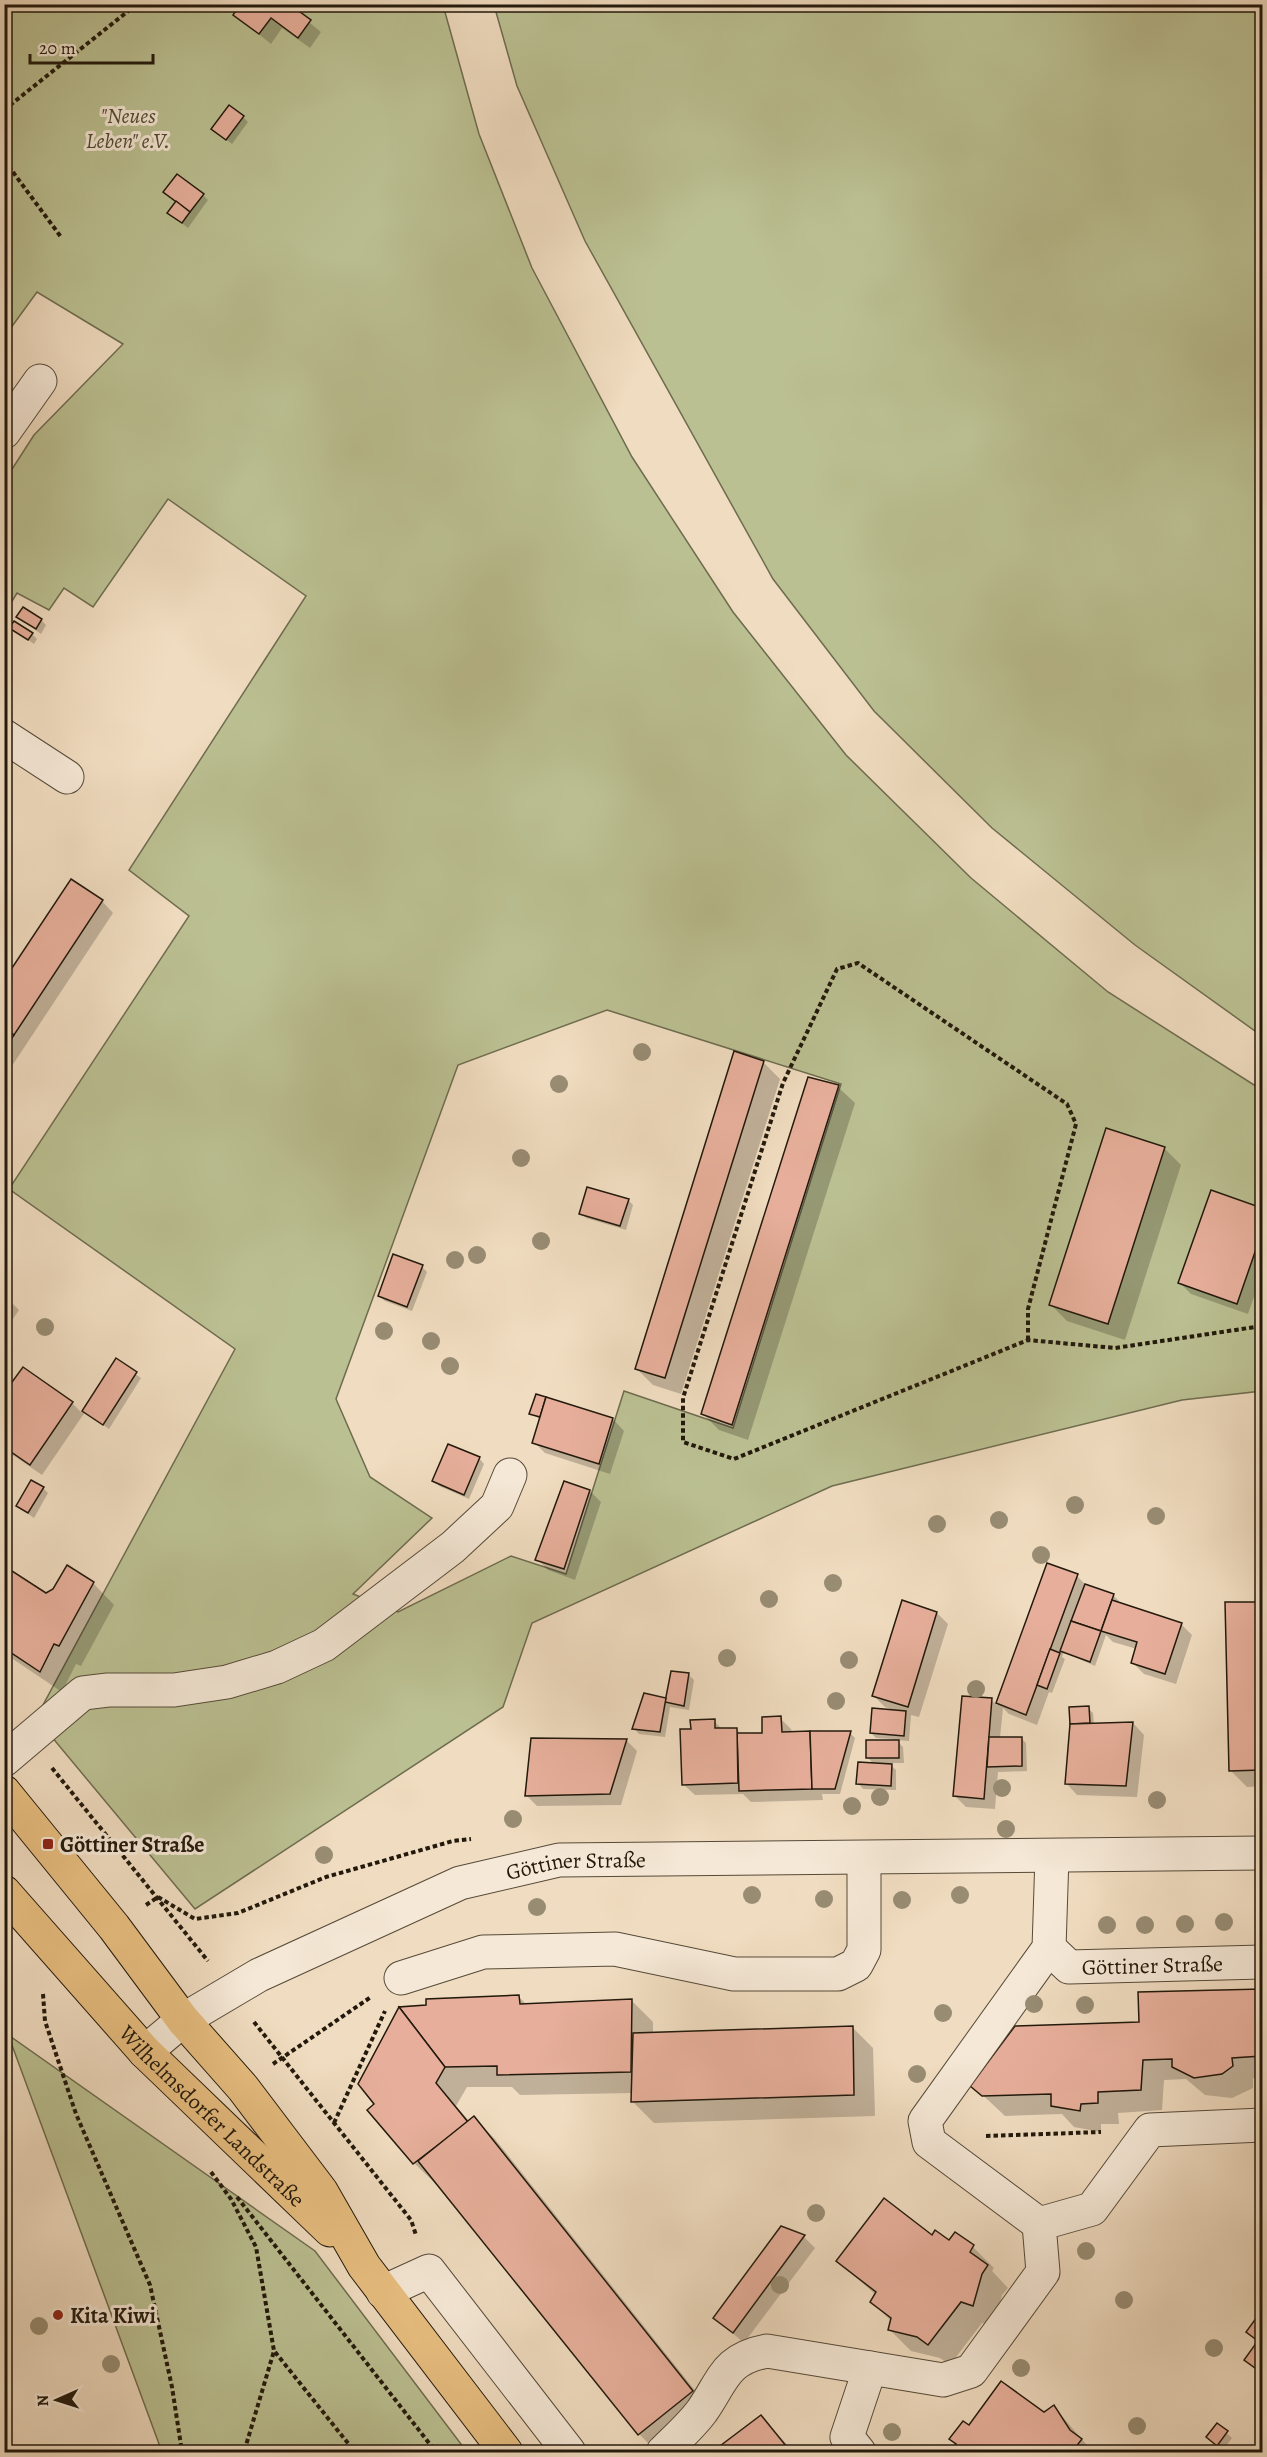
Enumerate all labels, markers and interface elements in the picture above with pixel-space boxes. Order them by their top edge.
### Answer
scale bar [30,27,153,65]
text: 20 m [39,36,76,60]
park label: "Neues Leben" e.V. [86,101,170,156]
place label: Göttiner Straße [60,1830,204,1860]
marker: Göttiner Straße [41,1837,55,1851]
street label: Göttiner Straße [503,1845,646,1888]
street label: Göttiner Straße [1082,1949,1223,1983]
street label: Wilhelmsdorfer Landstraße [111,2018,311,2214]
place label: Kita Kiwi [70,2301,156,2331]
marker: Kita Kiwi [51,2308,65,2322]
north arrow [27,2370,87,2430]
text: N [32,2394,54,2407]

